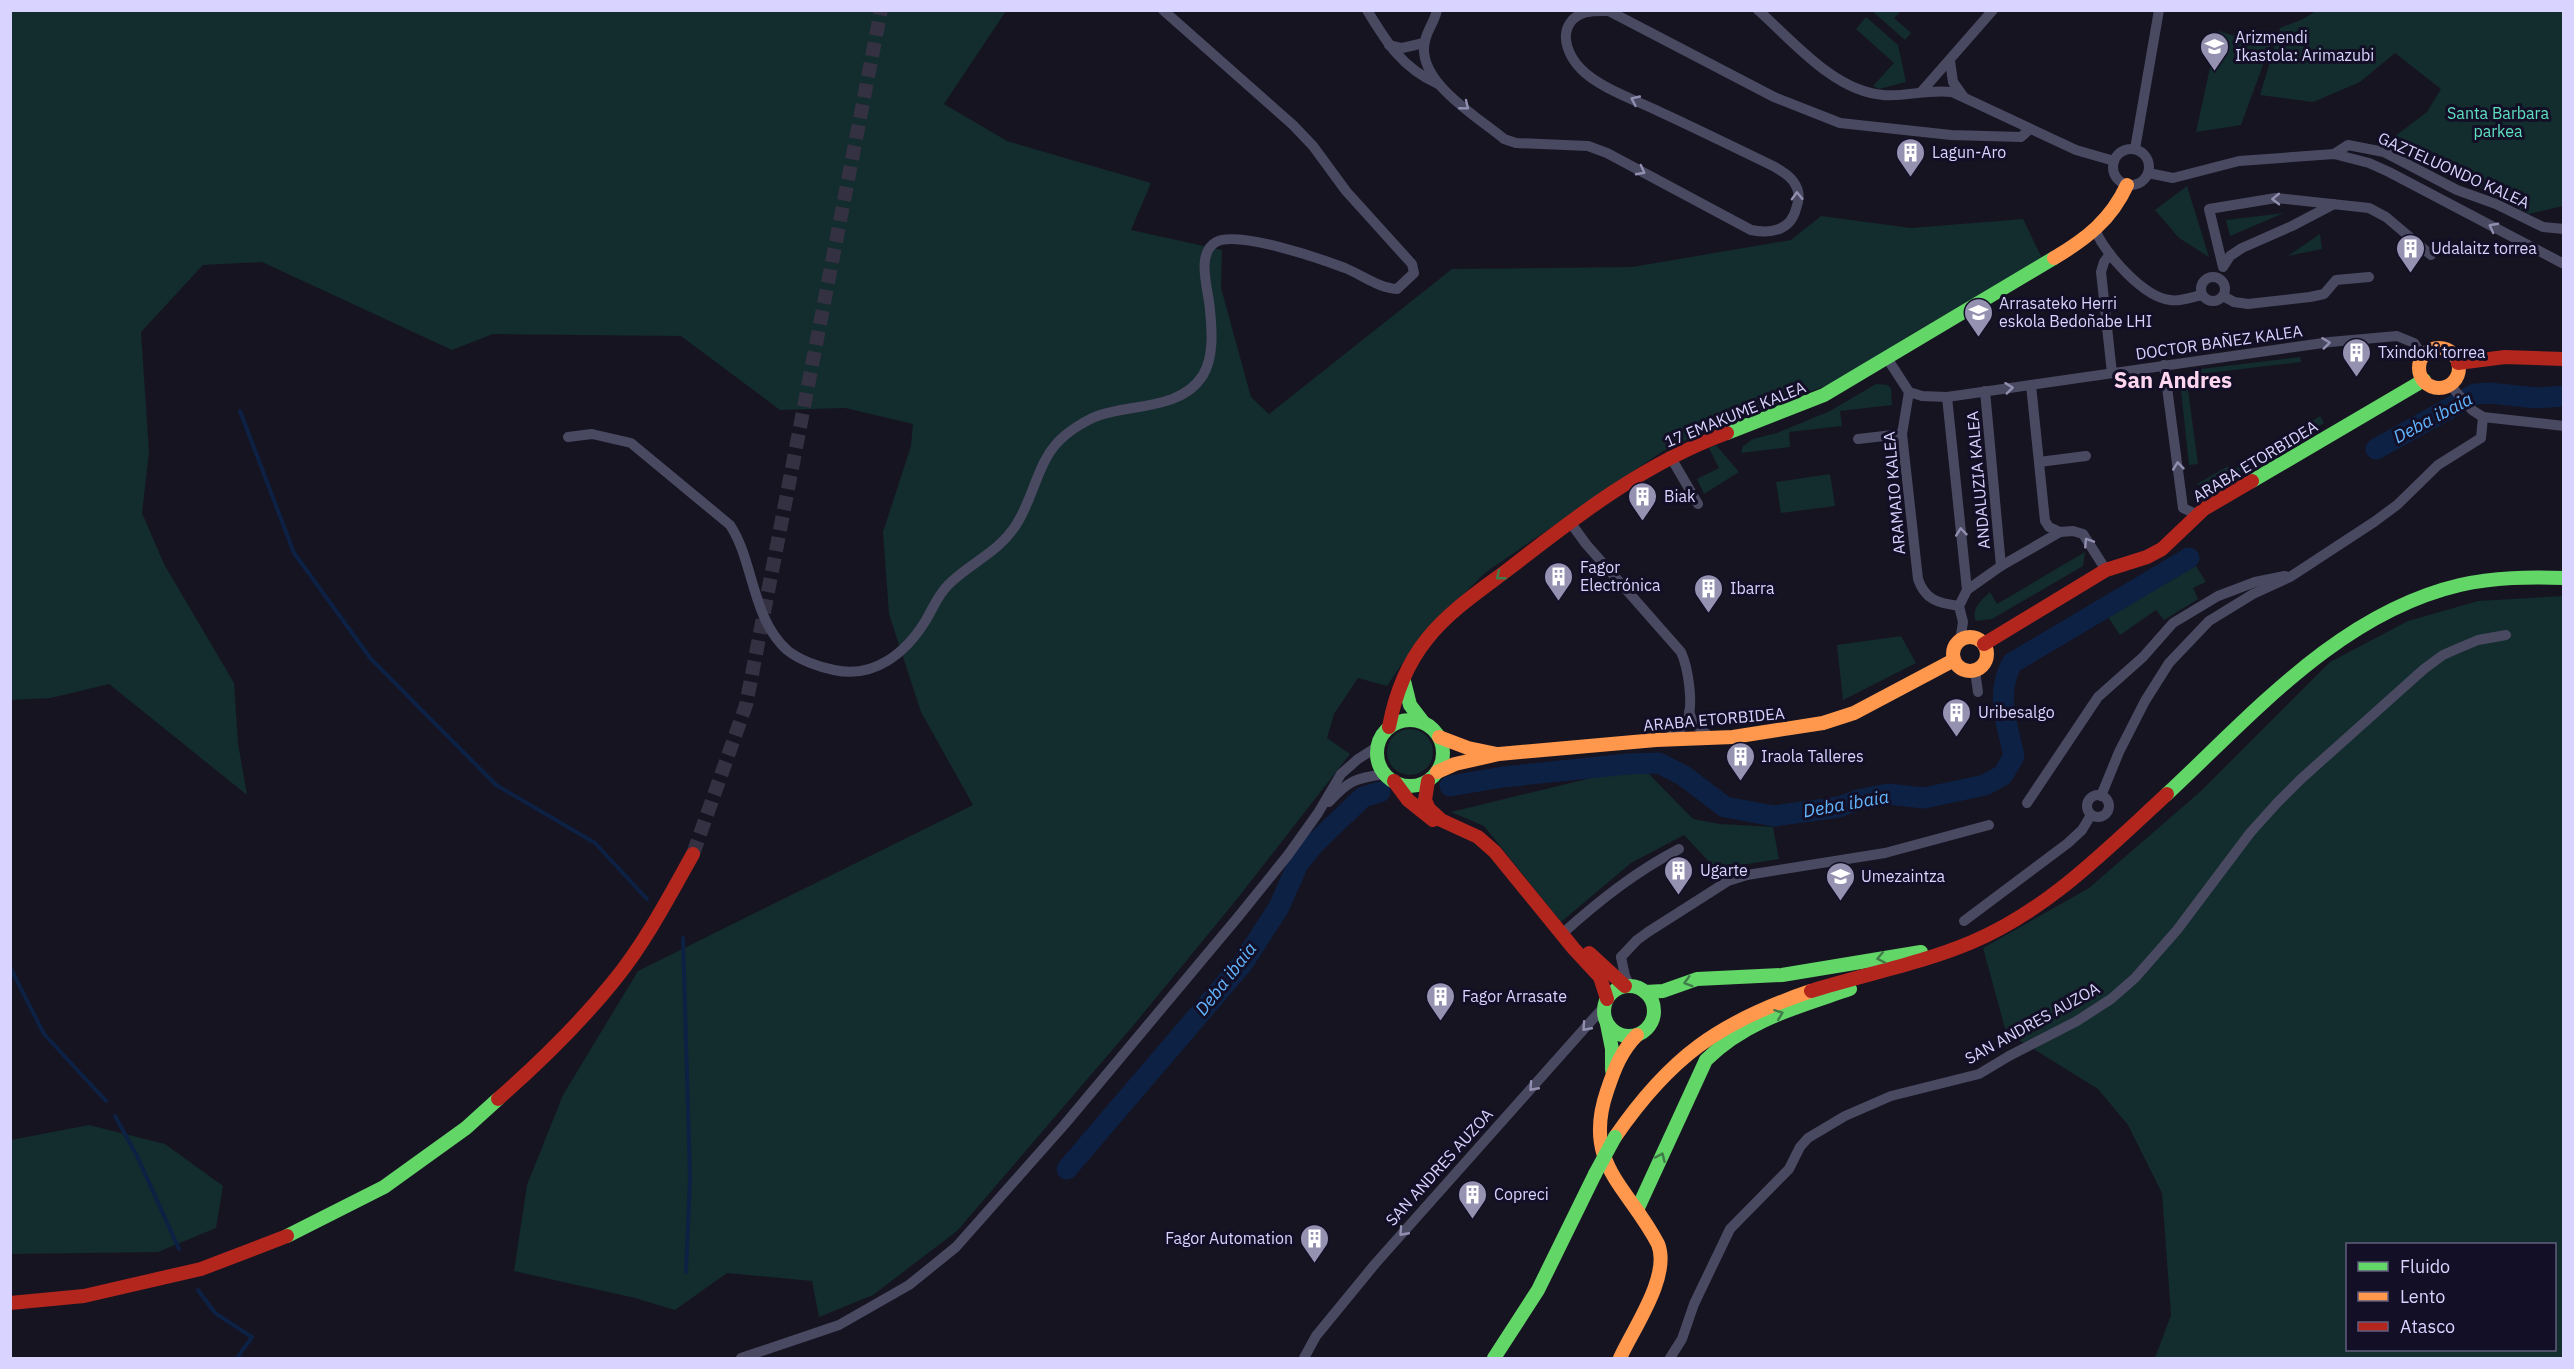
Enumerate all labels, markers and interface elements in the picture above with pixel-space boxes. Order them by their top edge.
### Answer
place label: Arizmendi Ikastola: Arimazubi [2235,27,2374,65]
school or university icon: Arizmendi Ikastola: Arimazubi [2198,30,2230,72]
one-way arrow [1630,95,1641,107]
one-way arrow [1458,99,1469,110]
park label: Santa Barbara parkea [2447,103,2549,141]
street label: GAZTELUONDO KALEA [2375,128,2533,212]
building icon: Lagun-Aro [1895,136,1927,178]
place label: Lagun-Aro [1932,142,2006,162]
one-way arrow [1635,164,1646,175]
one-way arrow [1790,192,1803,201]
one-way arrow [2271,193,2280,205]
one-way arrow [2489,223,2499,234]
building icon: Udalaitz torrea [2394,232,2426,274]
place label: Udalaitz torrea [2431,238,2537,258]
place label: Arrasateko Herri eskola Bedoñabe LHI [1999,293,2152,331]
school or university icon: Arrasateko Herri eskola Bedoñabe LHI [1962,296,1994,338]
street label: DOCTOR BAÑEZ KALEA [2134,320,2304,364]
building icon: Txindoki torrea [2341,336,2373,378]
one-way arrow [2321,337,2330,349]
place label: Txindoki torrea [2378,342,2486,362]
district label: San Andres [2114,365,2232,394]
street label: 17 EMAKUME KALEA [1661,377,1809,451]
one-way arrow [2004,382,2013,395]
water label: Deba ibaia [2389,387,2476,448]
street label: ANDALUZIA KALEA [1962,410,1994,550]
street label: ARABA ETORBIDEA [2189,416,2321,506]
street label: ARAMAIO KALEA [1879,431,1909,555]
one-way arrow [2172,461,2185,470]
building icon: Biak [1627,480,1659,522]
place label: Biak [1664,486,1696,506]
one-way arrow [1955,528,1968,537]
one-way arrow [2084,538,2095,549]
place label: Fagor Electrónica [1580,557,1661,595]
building icon: Fagor Electrónica [1543,560,1575,602]
one-way arrow [1496,568,1507,579]
building icon: Ibarra [1693,572,1725,614]
place label: Ibarra [1730,578,1775,598]
building icon: Uribesalgo [1941,696,1973,738]
place label: Uribesalgo [1978,702,2055,722]
street label: ARABA ETORBIDEA [1642,703,1786,735]
building icon: Iraola Talleres [1724,740,1756,782]
place label: Iraola Talleres [1761,746,1864,766]
water label: Deba ibaia [1801,785,1891,822]
building icon: Ugarte [1663,854,1695,896]
place label: Ugarte [1700,860,1748,880]
school or university icon: Umezaintza [1824,860,1856,902]
place label: Umezaintza [1861,866,1946,886]
water label: Deba ibaia [1190,937,1261,1020]
one-way arrow [1876,951,1886,964]
one-way arrow [1683,975,1694,987]
street label: SAN ANDRES AUZOA [1961,978,2103,1068]
building icon: Fagor Arrasate [1425,980,1457,1022]
place label: Fagor Arrasate [1462,986,1567,1006]
one-way arrow [1774,1008,1784,1021]
one-way arrow [1582,1020,1593,1031]
one-way arrow [1529,1080,1540,1091]
street label: SAN ANDRES AUZOA [1381,1104,1497,1230]
one-way arrow [1653,1152,1665,1163]
building icon: Copreci [1457,1178,1489,1220]
place label: Copreci [1494,1184,1549,1204]
building icon: Fagor Automation [1298,1222,1330,1264]
one-way arrow [1399,1226,1410,1236]
place label: Fagor Automation [1165,1228,1293,1248]
legend [2346,1243,2556,1351]
text: Fluido [2400,1255,2450,1278]
text: Lento [2400,1285,2445,1308]
text: Atasco [2400,1315,2455,1338]

